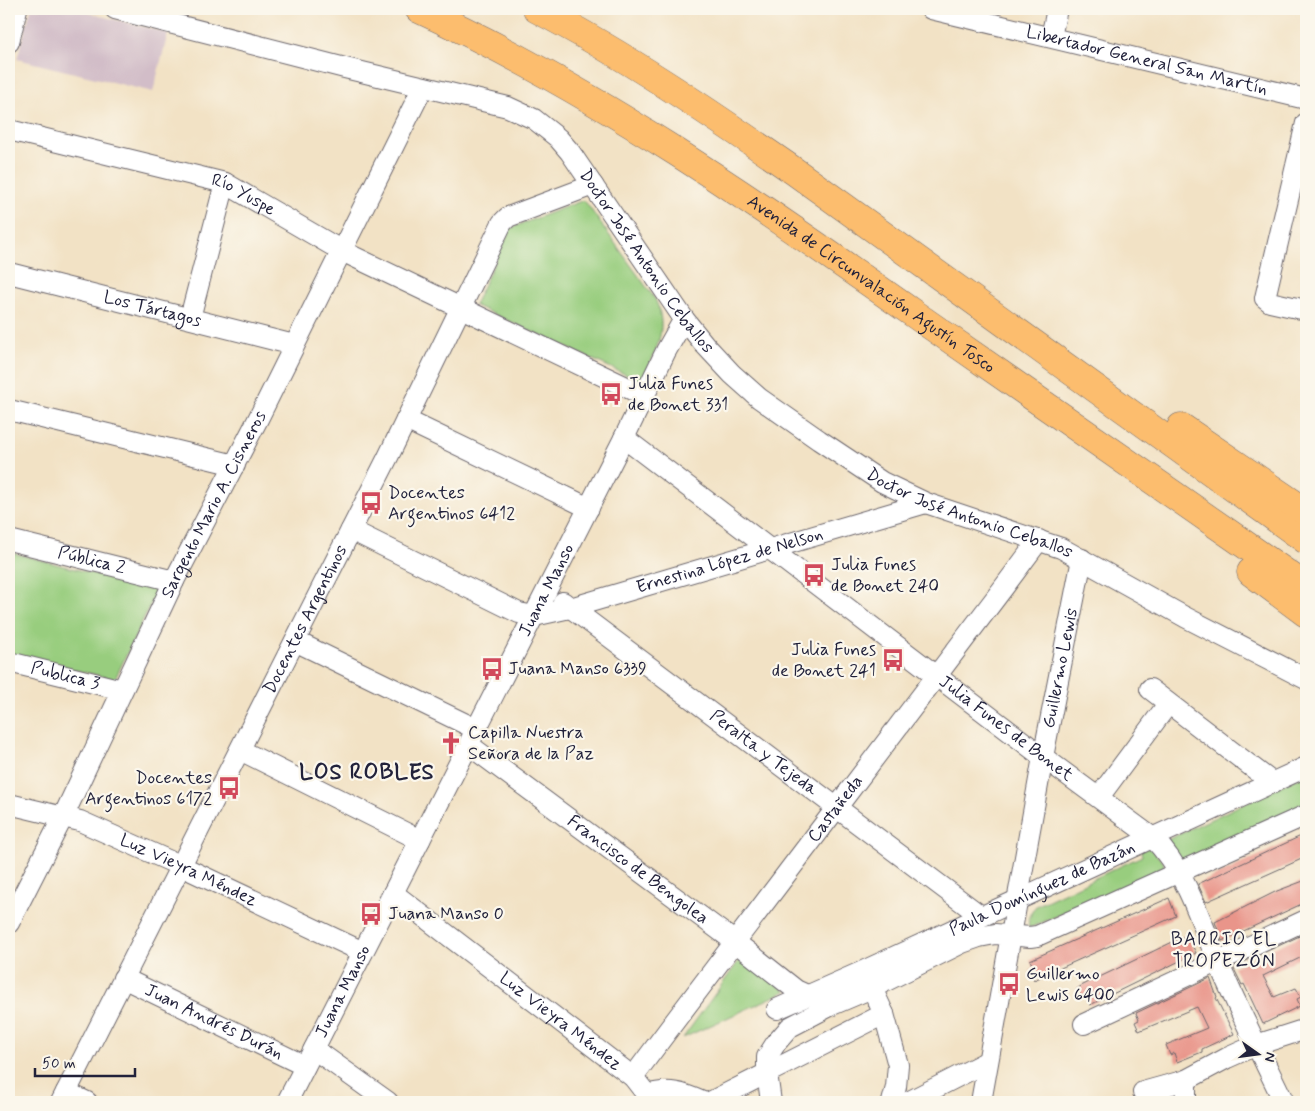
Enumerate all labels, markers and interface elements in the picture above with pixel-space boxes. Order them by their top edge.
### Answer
street label: Libertador General San Martín [1024,20,1270,101]
street label: Doctor José Antonio Ceballos [573,164,719,359]
street label: Río Yuspe [209,168,280,222]
street label: Avenida de Circunvalación Agustín Tosco [742,190,1000,379]
street label: Los Tártagos [101,285,204,333]
place label: Julia Funes de Bonet 331 [628,372,728,417]
bus stop icon: Julia Funes de Bonet 331 [598,381,624,407]
street label: Sargento Mario A. Cisneros [156,407,272,602]
street label: Doctor José Antonio Ceballos [861,463,1077,564]
place label: Docentes Argentinos 6412 [388,481,515,528]
bus stop icon: Docentes Argentinos 6412 [358,490,384,516]
street label: Ernestina López de Nelson [633,522,826,600]
street label: Juana Manso [513,540,580,641]
street label: Pública 2 [55,541,128,580]
street label: Docentes Argentinos [258,541,353,698]
place label: Julia Funes de Bonet 240 [831,553,939,598]
bus stop icon: Julia Funes de Bonet 240 [801,562,827,588]
street label: Guillermo Lewis [1037,606,1084,730]
place label: Julia Funes de Bonet 241 [772,638,876,683]
bus stop icon: Julia Funes de Bonet 241 [880,647,906,673]
street label: Publica 3 [28,656,102,696]
bus stop icon: Juana Manso 6339 [479,656,505,682]
place label: Juana Manso 6339 [508,657,647,681]
street label: Julia Funes de Bonet [934,670,1078,788]
street label: Peralta y Tejeda [705,704,823,801]
place label: Capilla Nuestra Señora de la Paz [468,721,594,766]
church icon: Capilla Nuestra Señora de la Paz [438,730,464,756]
district label: LOS ROBLES [299,759,435,787]
place label: Docentes Argentinos 6172 [85,766,212,813]
street label: Castañeda [802,770,869,848]
bus stop icon: Docentes Argentinos 6172 [216,775,242,801]
street label: Francisco de Bengolea [562,810,713,930]
street label: Luz Vieyra Méndez [116,828,261,912]
street label: Paula Domínguez de Bazán [945,835,1139,942]
bus stop icon: Juana Manso 0 [358,901,384,927]
place label: Juana Manso 0 [388,902,504,926]
district label: BARRIO EL TROPEZÓN [1171,927,1277,974]
street label: Juana Manso [310,941,377,1042]
place label: Guillermo Lewis 6400 [1026,962,1115,1007]
street label: Luz Vieyra Méndez [494,967,627,1076]
bus stop icon: Guillermo Lewis 6400 [996,971,1022,997]
street label: Juan Andrés Durán [141,978,287,1066]
north arrow [1232,1028,1282,1078]
scale bar [35,1046,135,1078]
text: N [1260,1050,1280,1064]
text: 50 m [42,1054,76,1074]

